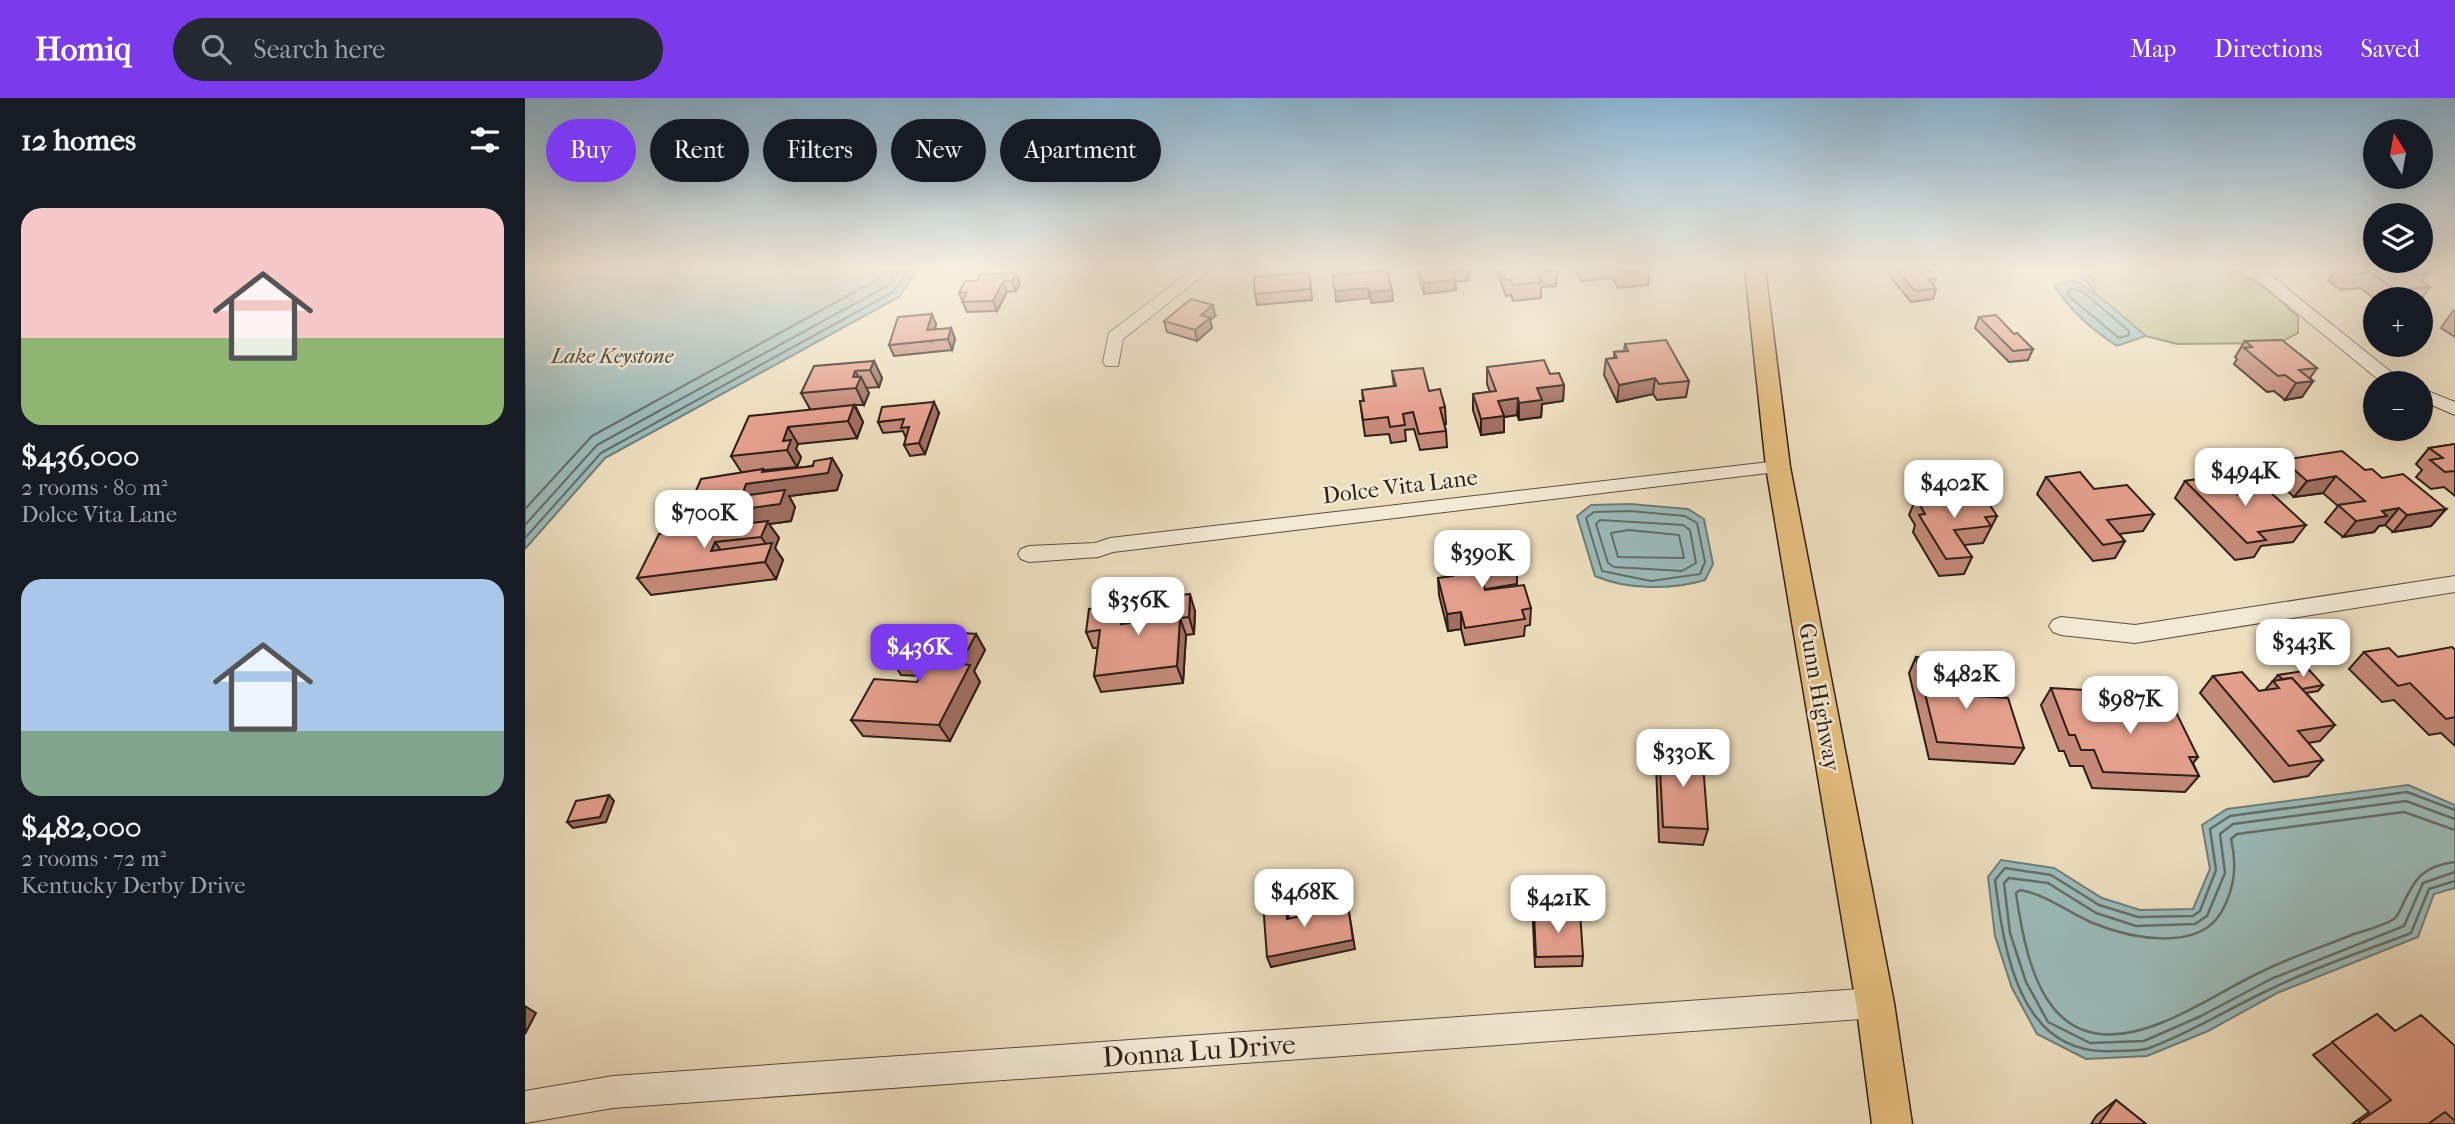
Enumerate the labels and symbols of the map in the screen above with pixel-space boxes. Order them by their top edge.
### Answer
north arrow [2363,119,2433,189]
water label: Lake Keystone [549,344,674,368]
pin: $494K [2196,448,2294,508]
pin: $402K [1905,460,2003,520]
street label: Dolce Vita Lane [1321,464,1479,509]
pin: $700K [655,490,753,550]
pin: $390K [1433,531,1531,590]
pin: $356K [1089,578,1187,637]
pin: $343K [2254,620,2352,679]
street label: Gunn Highway [1793,621,1846,774]
pin: $436K [870,624,968,684]
pin: $482K [1917,652,2015,711]
pin: $987K [2081,676,2179,736]
pin: $330K [1634,730,1732,789]
pin: $468K [1255,870,1353,929]
pin: $421K [1509,876,1607,935]
street label: Donna Lu Drive [1101,1027,1297,1074]

